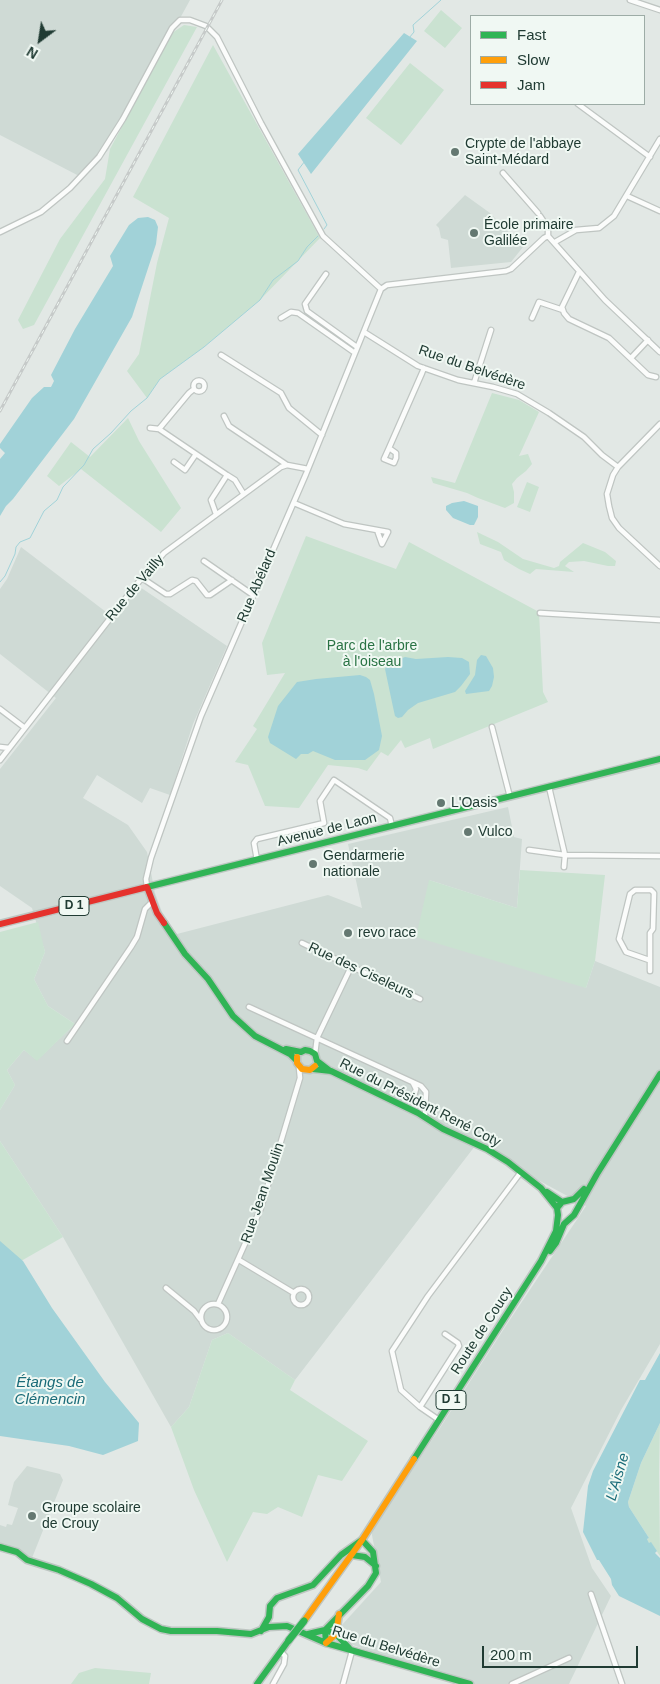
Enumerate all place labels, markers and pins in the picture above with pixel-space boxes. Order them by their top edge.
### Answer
place label: Crypte de l'abbaye Saint-Médard [465,136,581,168]
marker: Crypte de l'abbaye Saint-Médard [449,146,461,158]
place label: École primaire Galilée [484,217,573,250]
marker: École primaire Galilée [468,227,480,239]
place label: L'Oasis [451,795,497,811]
marker: L'Oasis [435,797,447,809]
place label: Vulco [478,824,513,840]
marker: Vulco [462,826,474,838]
place label: Gendarmerie nationale [323,848,405,880]
marker: Gendarmerie nationale [307,858,319,870]
place label: revo race [358,925,416,941]
marker: revo race [342,927,354,939]
place label: Groupe scolaire de Crouy [42,1500,141,1532]
marker: Groupe scolaire de Crouy [26,1510,38,1522]

